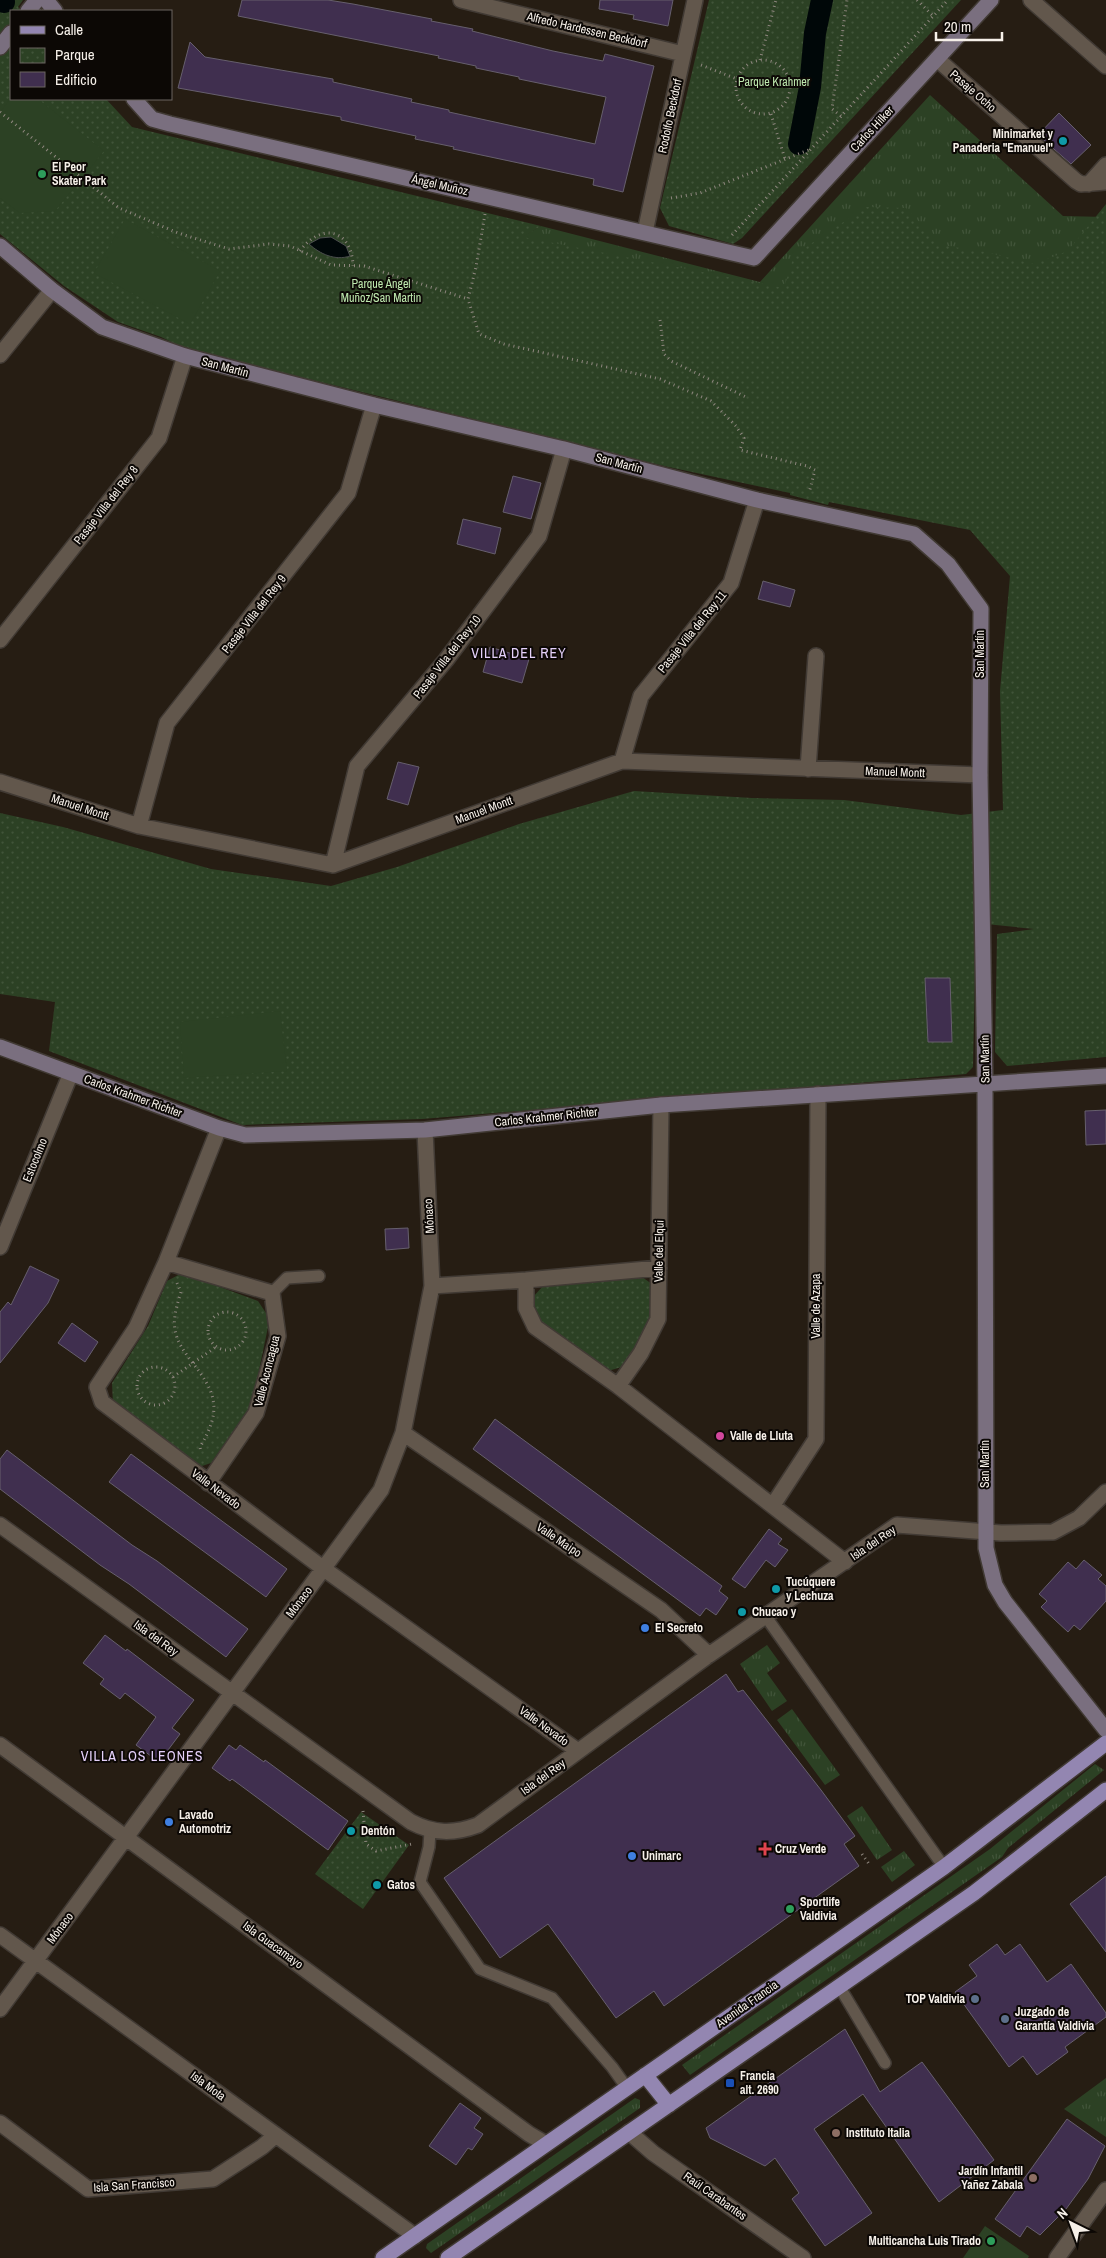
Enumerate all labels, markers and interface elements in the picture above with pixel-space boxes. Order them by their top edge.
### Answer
street label: Alfredo Hardessen Beckdorf [524,8,649,52]
legend [10,10,172,100]
scale bar [936,10,1002,42]
text: 20 m [944,16,971,37]
text: Calle [55,19,83,40]
text: Parque [55,44,95,65]
street label: Pasaje Ocho [946,66,1000,116]
text: Edificio [55,69,97,90]
park label: Parque Krahmer [738,74,811,90]
street label: Rodolfo Beckdorf [654,77,686,155]
street label: Carlos Hilker [847,102,898,155]
place label: Minimarket y Panaderia "Emanuel" [953,126,1054,156]
marker: Minimarket y Panaderia "Emanuel" [1057,135,1069,147]
place label: El Peor Skater Park [52,159,107,189]
marker: El Peor Skater Park [36,168,48,180]
street label: Ángel Muñoz [409,171,470,199]
park label: Parque Ángel Muñoz/San Martin [341,276,421,306]
street label: San Martín [200,353,250,381]
street label: San Martín [594,449,644,477]
street label: Pasaje Villa del Rey 8 [70,462,142,548]
street label: Pasaje Villa del Rey 9 [218,571,290,657]
street label: Pasaje Villa del Rey 11 [654,587,730,676]
street label: Pasaje Villa del Rey 10 [409,612,485,702]
street label: San Martín [972,630,988,678]
district label: VILLA DEL REY [471,644,567,662]
street label: Manuel Montt [865,763,925,781]
street label: Manuel Montt [49,790,111,824]
street label: Manuel Montt [453,792,515,828]
street label: San Martín [977,1035,993,1083]
street label: Carlos Krahmer Richter [82,1071,185,1121]
street label: Carlos Krahmer Richter [494,1104,599,1130]
street label: Estocolmo [19,1136,51,1184]
street label: Mónaco [420,1198,438,1234]
street label: Valle del Elqui [650,1220,668,1282]
street label: Valle de Azapa [808,1273,824,1338]
street label: Valle Aconcagua [250,1333,284,1408]
place label: Valle de Lluta [730,1428,793,1444]
marker: Valle de Lluta [714,1430,726,1442]
street label: San Martín [977,1440,993,1488]
street label: Valle Nevado [188,1465,244,1513]
street label: Valle Maipo [533,1519,585,1561]
street label: Isla del Rey [847,1522,899,1564]
place label: Tucúquere y Lechuza [786,1574,836,1604]
street label: Mónaco [282,1583,316,1621]
marker: Tucúquere y Lechuza [770,1583,782,1595]
place label: Chucao y [752,1604,797,1620]
marker: Chucao y [736,1606,748,1618]
street label: Isla del Rey [130,1616,182,1660]
place label: El Secreto [655,1620,703,1636]
marker: El Secreto [639,1622,651,1634]
street label: Valle Nevado [516,1703,572,1749]
district label: VILLA LOS LEONES [81,1747,203,1765]
street label: Isla del Rey [517,1755,569,1799]
place label: Lavado Automotriz [179,1807,231,1837]
marker: Lavado Automotriz [163,1816,175,1828]
place label: Dentón [361,1823,395,1839]
marker: Dentón [345,1825,357,1837]
place label: Cruz Verde [775,1841,827,1857]
marker: Cruz Verde [759,1843,771,1855]
place label: Unimarc [642,1848,682,1864]
marker: Unimarc [626,1850,638,1862]
place label: Gatos [387,1877,415,1893]
marker: Gatos [371,1879,383,1891]
place label: Sportlife Valdivia [800,1894,840,1924]
marker: Sportlife Valdivia [784,1903,796,1915]
street label: Mónaco [43,1909,77,1947]
street label: Isla Guacamayo [240,1918,306,1972]
street label: Avenida Francia [712,1976,782,2032]
place label: TOP Valdivia [906,1991,966,2007]
marker: TOP Valdivia [969,1993,981,2005]
place label: Juzgado de Garantía Valdivia [1015,2004,1095,2034]
marker: Juzgado de Garantía Valdivia [999,2013,1011,2025]
street label: Isla Mota [187,2068,229,2105]
place label: Francia alt. 2690 [740,2068,779,2098]
marker: Francia alt. 2690 [724,2077,736,2089]
place label: Instituto Italia [846,2125,911,2141]
marker: Instituto Italia [830,2127,842,2139]
place label: Jardín Infantil Yañez Zabala [958,2163,1024,2193]
street label: Raúl Carabantes [680,2168,750,2224]
marker: Jardín Infantil Yañez Zabala [1027,2172,1039,2184]
street label: Isla San Francisco [93,2174,175,2196]
north arrow [1046,2198,1096,2248]
text: N [1053,2204,1071,2223]
place label: Multicancha Luis Tirado [869,2233,981,2249]
marker: Multicancha Luis Tirado [985,2235,997,2247]

